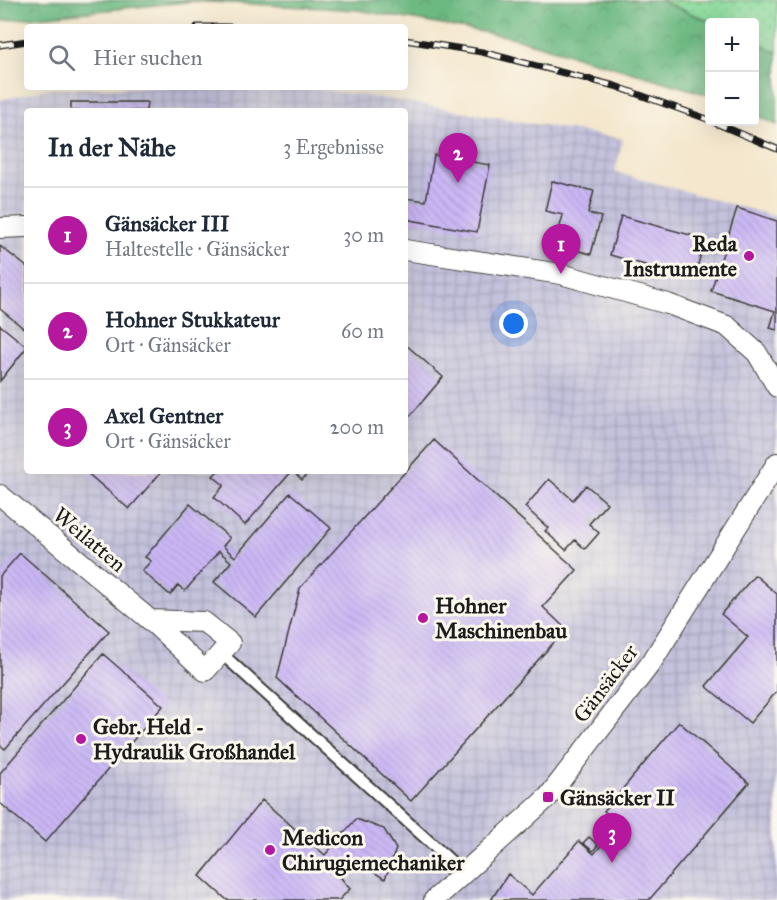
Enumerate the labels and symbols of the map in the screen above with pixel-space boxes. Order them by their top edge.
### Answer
pin: 2 [438,134,478,183]
pin: 1 [542,224,580,274]
place label: Reda Instrumente [623,230,738,282]
marker: Reda Instrumente [742,249,756,263]
your location [499,309,528,338]
street label: Weilatten [48,501,132,578]
place label: Hohner Maschinenbau [435,592,567,644]
marker: Hohner Maschinenbau [416,611,430,625]
street label: Gänsäcker [567,638,644,728]
place label: Gebr. Held - Hydraulik Großhandel [93,713,296,765]
marker: Gebr. Held - Hydraulik Großhandel [74,732,88,746]
place label: Gänsäcker II [560,784,675,811]
marker: Gänsäcker II [541,790,555,804]
pin: 3 [592,814,632,863]
place label: Medicon Chirugiemechaniker [282,824,465,876]
marker: Medicon Chirugiemechaniker [263,843,277,857]

